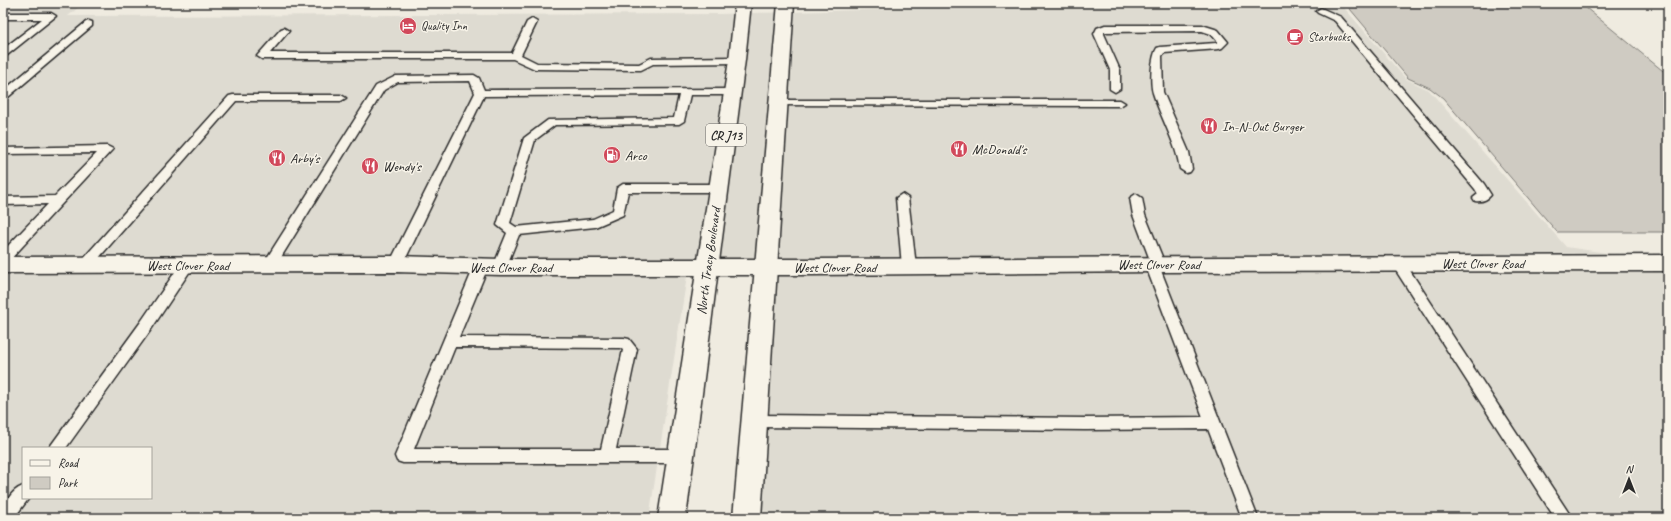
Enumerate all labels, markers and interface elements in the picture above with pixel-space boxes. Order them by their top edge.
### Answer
hotel icon: Quality Inn [398,16,418,36]
place label: Quality Inn [421,18,468,34]
cafe icon: Starbucks [1285,27,1305,47]
place label: Starbucks [1308,29,1351,45]
restaurant icon: In-N-Out Burger [1199,116,1219,136]
place label: In-N-Out Burger [1222,118,1305,135]
road number: CR J13 [706,124,746,146]
restaurant icon: McDonald's [949,139,969,159]
place label: McDonald's [972,141,1028,158]
fuel station icon: Arco [602,145,622,165]
place label: Arco [625,147,648,164]
restaurant icon: Arby's [267,148,287,168]
place label: Arby's [290,150,320,167]
restaurant icon: Wendy's [360,156,380,176]
place label: Wendy's [383,158,422,175]
street label: North Tracy Boulevard [693,204,725,316]
street label: West Clover Road [1442,255,1527,272]
street label: West Clover Road [1118,256,1203,273]
street label: West Clover Road [147,257,232,274]
street label: West Clover Road [470,259,555,276]
street label: West Clover Road [794,259,879,276]
legend [22,447,152,499]
text: Road [58,455,80,471]
north arrow [1609,459,1649,499]
text: N [1626,462,1635,476]
text: Park [58,475,79,491]

